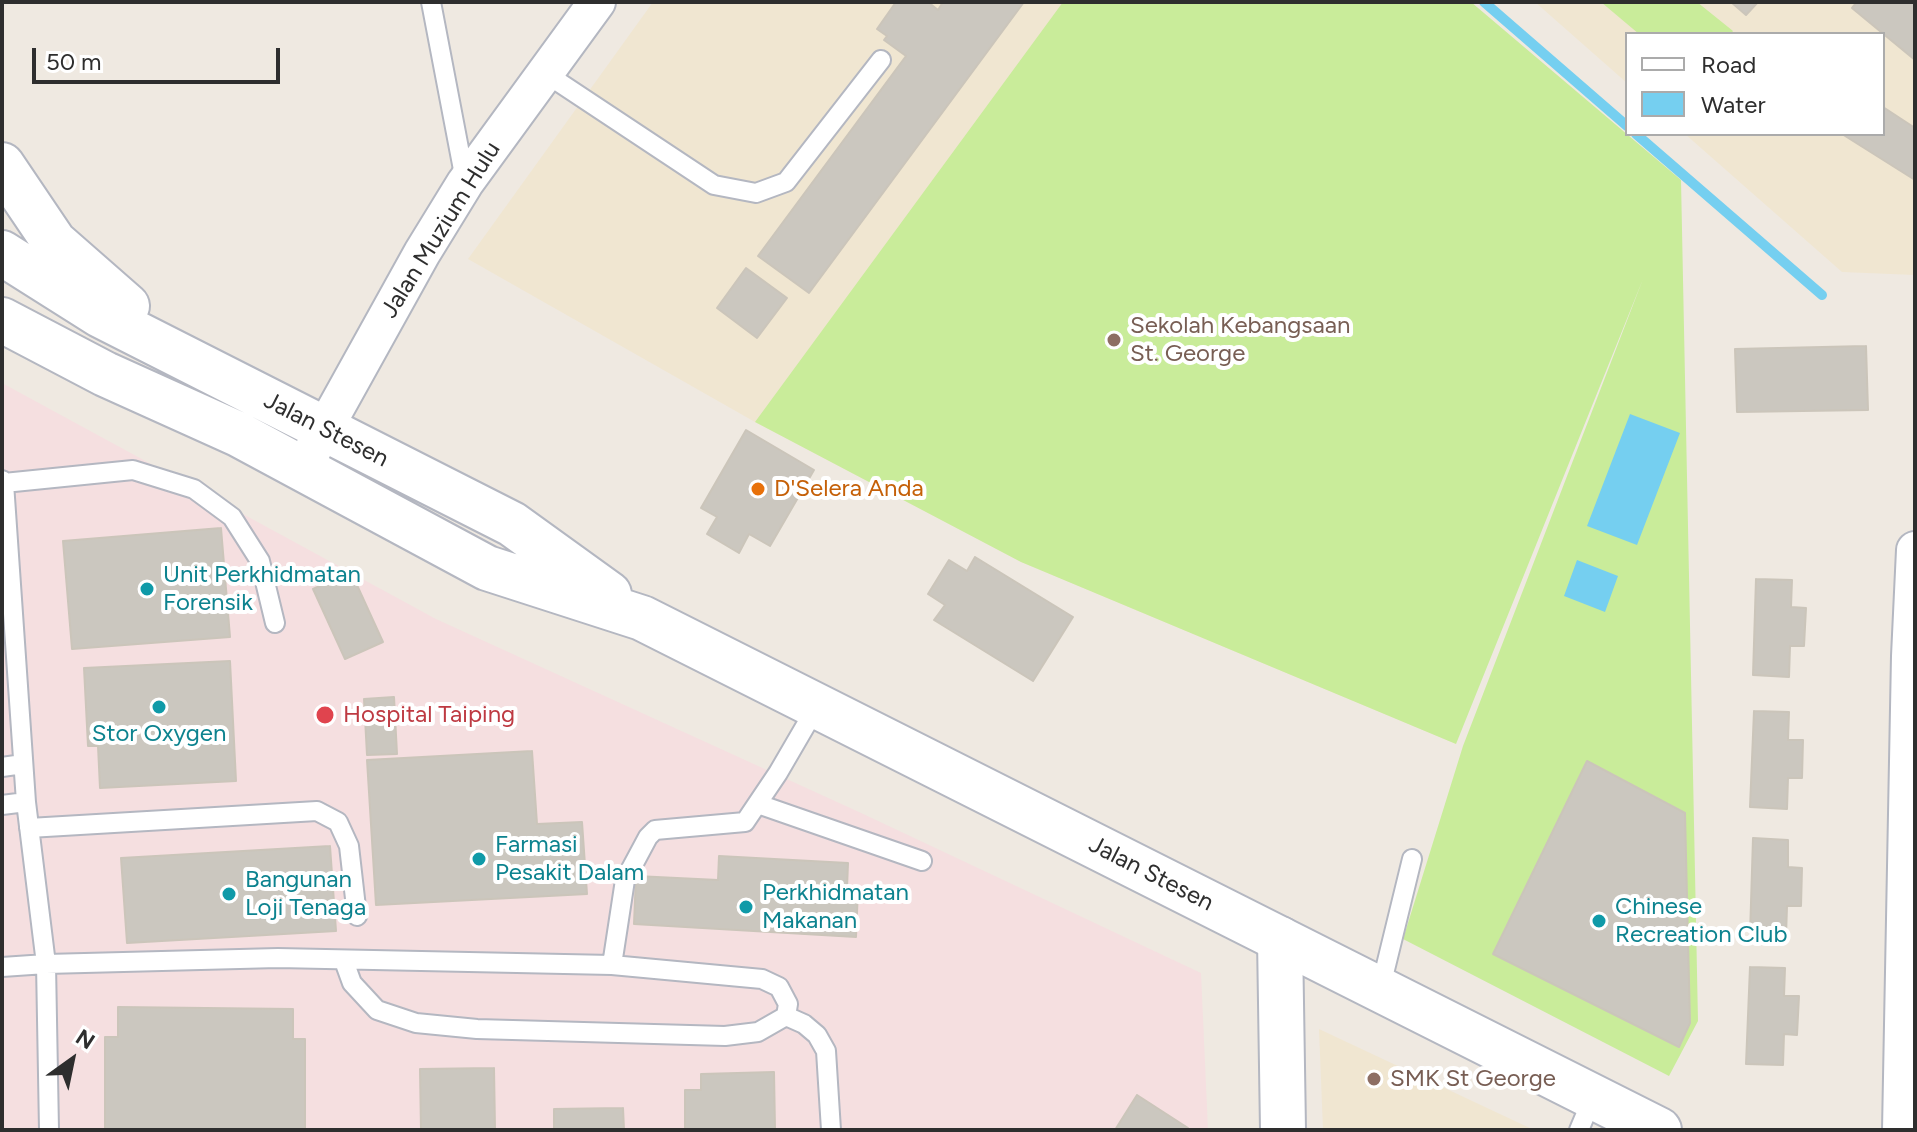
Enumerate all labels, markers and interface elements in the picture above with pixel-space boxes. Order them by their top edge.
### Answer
scale bar [36,32,284,82]
legend [1625,32,1885,136]
text: 50 m [46,47,102,76]
text: Road [1701,50,1756,79]
text: Water [1701,90,1766,119]
street label: Jalan Muzium Hulu [375,137,507,323]
place label: Sekolah Kebangsaan St. George [1130,312,1350,368]
marker: Sekolah Kebangsaan St. George [1105,331,1123,349]
street label: Jalan Stesen [259,386,393,474]
place label: D'Selera Anda [774,475,924,503]
marker: D'Selera Anda [749,480,767,498]
place label: Unit Perkhidmatan Forensik [163,561,361,617]
marker: Unit Perkhidmatan Forensik [138,580,156,598]
marker: Stor Oxygen [150,698,168,716]
place label: Hospital Taiping [343,701,515,729]
marker: Hospital Taiping [314,704,336,726]
place label: Stor Oxygen [92,720,226,748]
street label: Jalan Stesen [1084,830,1218,918]
place label: Farmasi Pesakit Dalam [495,831,644,887]
marker: Farmasi Pesakit Dalam [470,850,488,868]
place label: Bangunan Loji Tenaga [245,866,366,922]
place label: Perkhidmatan Makanan [762,879,909,935]
marker: Bangunan Loji Tenaga [220,885,238,903]
place label: Chinese Recreation Club [1615,893,1787,949]
marker: Perkhidmatan Makanan [737,898,755,916]
marker: Chinese Recreation Club [1590,912,1608,930]
north arrow [32,1020,112,1100]
text: N [71,1023,100,1055]
place label: SMK St George [1390,1065,1556,1093]
marker: SMK St George [1365,1070,1383,1088]

